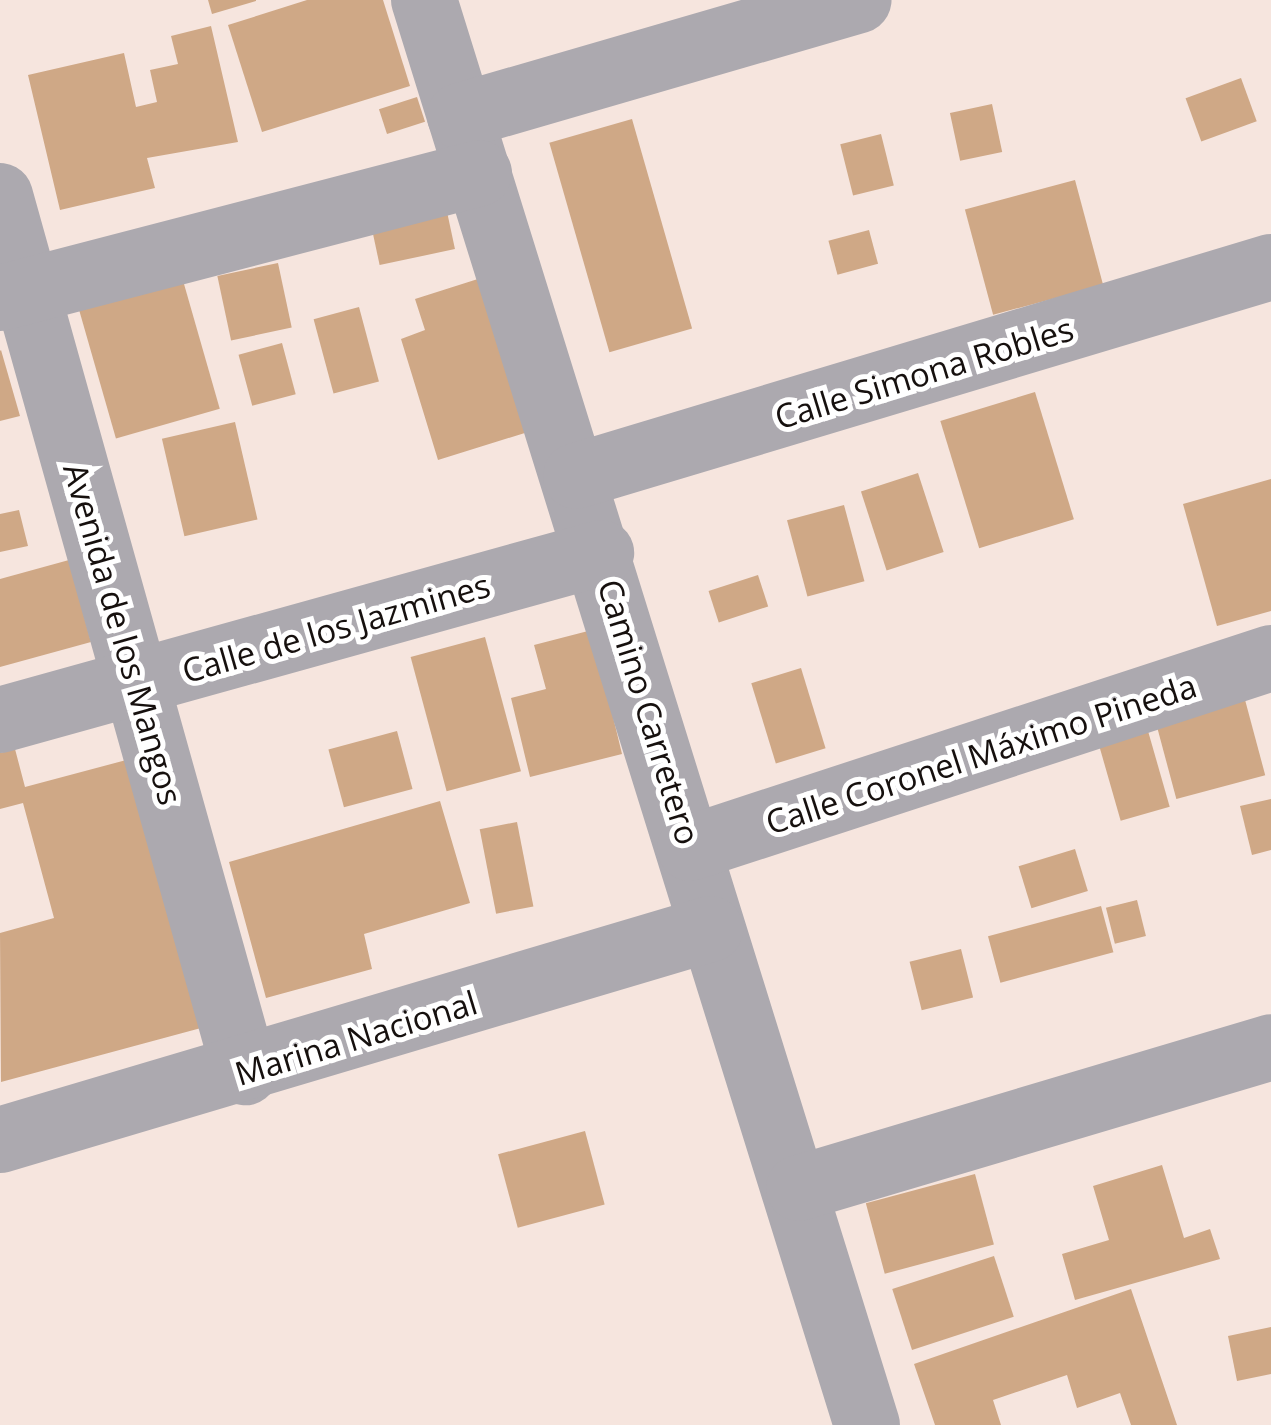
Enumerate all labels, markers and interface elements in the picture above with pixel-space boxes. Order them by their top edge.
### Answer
street label: Calle Simona Robles [770,309,1078,437]
street label: Avenida de los Mangos [55,459,191,809]
street label: Calle de los Jazmines [177,565,495,691]
street label: Camino Carretero [590,575,708,849]
street label: Calle Coronel Máximo Pineda [761,666,1201,842]
street label: Marina Nacional [230,982,482,1094]

